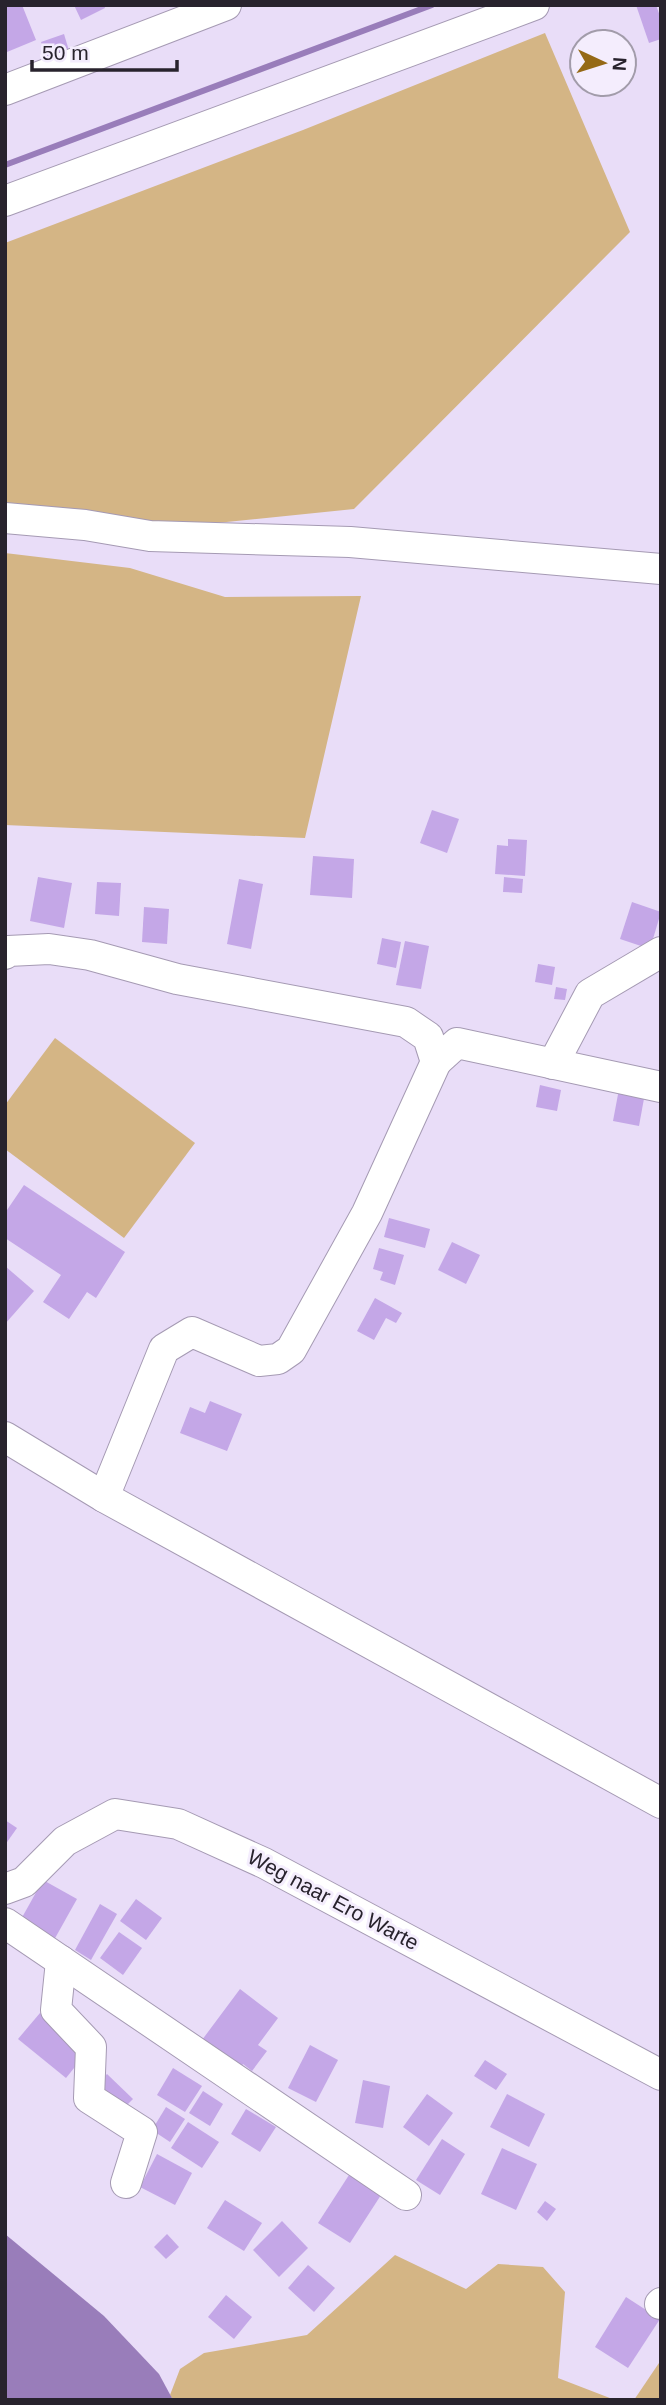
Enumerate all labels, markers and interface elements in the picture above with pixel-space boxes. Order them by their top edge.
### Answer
scale bar [32,28,177,72]
north arrow [568,28,638,98]
text: 50 m [42,41,89,64]
text: N [609,57,630,72]
street label: Weg naar Ero Warte [244,1845,423,1954]

